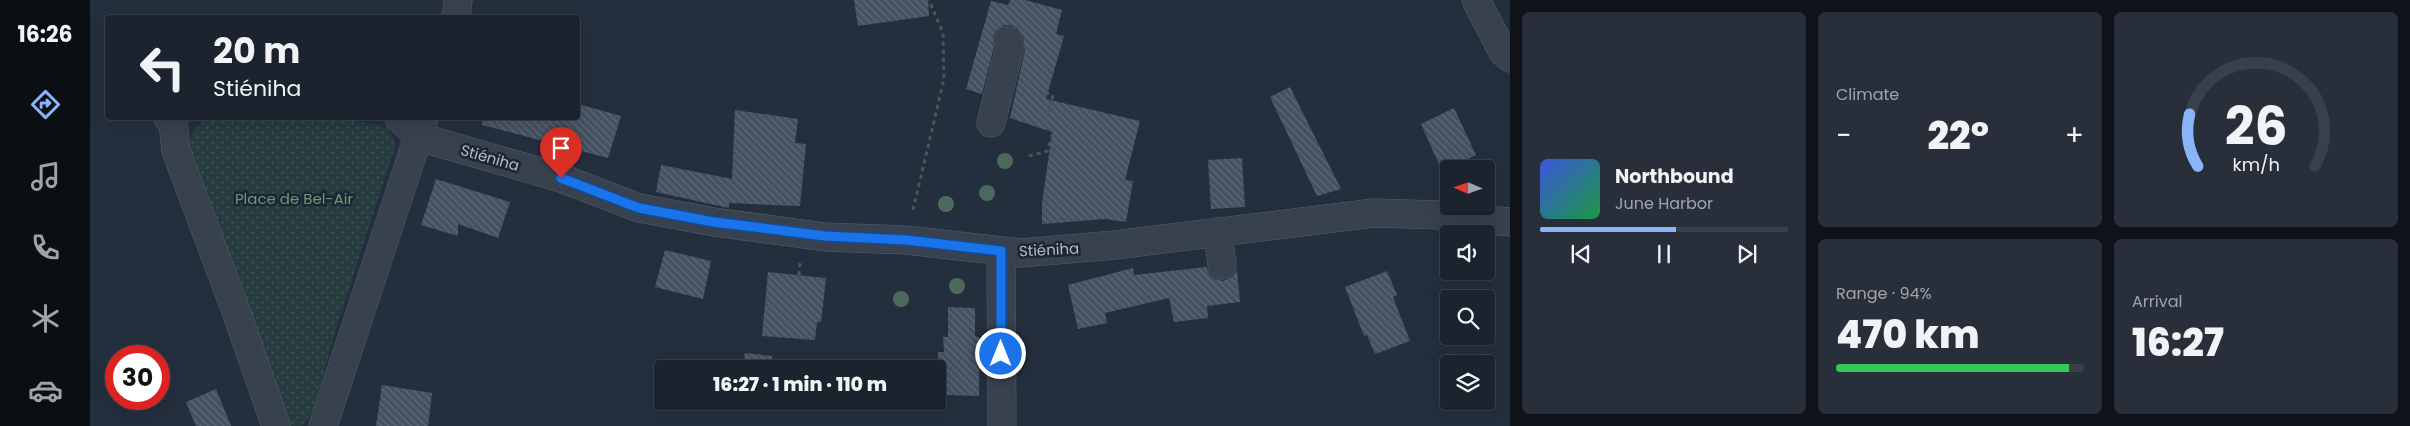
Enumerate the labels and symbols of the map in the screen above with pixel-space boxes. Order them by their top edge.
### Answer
pin [540,127,582,178]
street label: Stiéniha [458,139,522,176]
north arrow [1440,160,1495,215]
park label: Place de Bel-Air [235,188,354,209]
street label: Stiéniha [1018,237,1080,262]
position arrow [974,327,1026,379]
speed limit sign: 30 [105,345,170,410]

